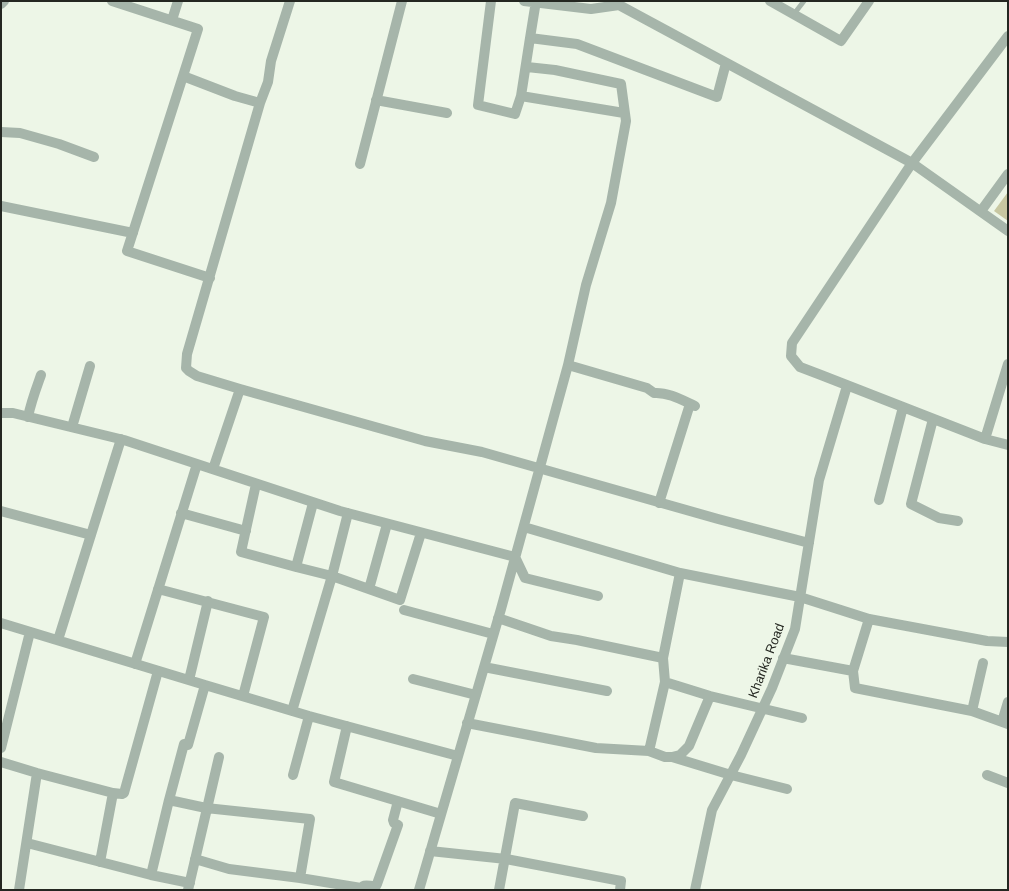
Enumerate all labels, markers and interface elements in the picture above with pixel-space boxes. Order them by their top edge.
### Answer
street label: Kharika Road [746,621,788,701]

